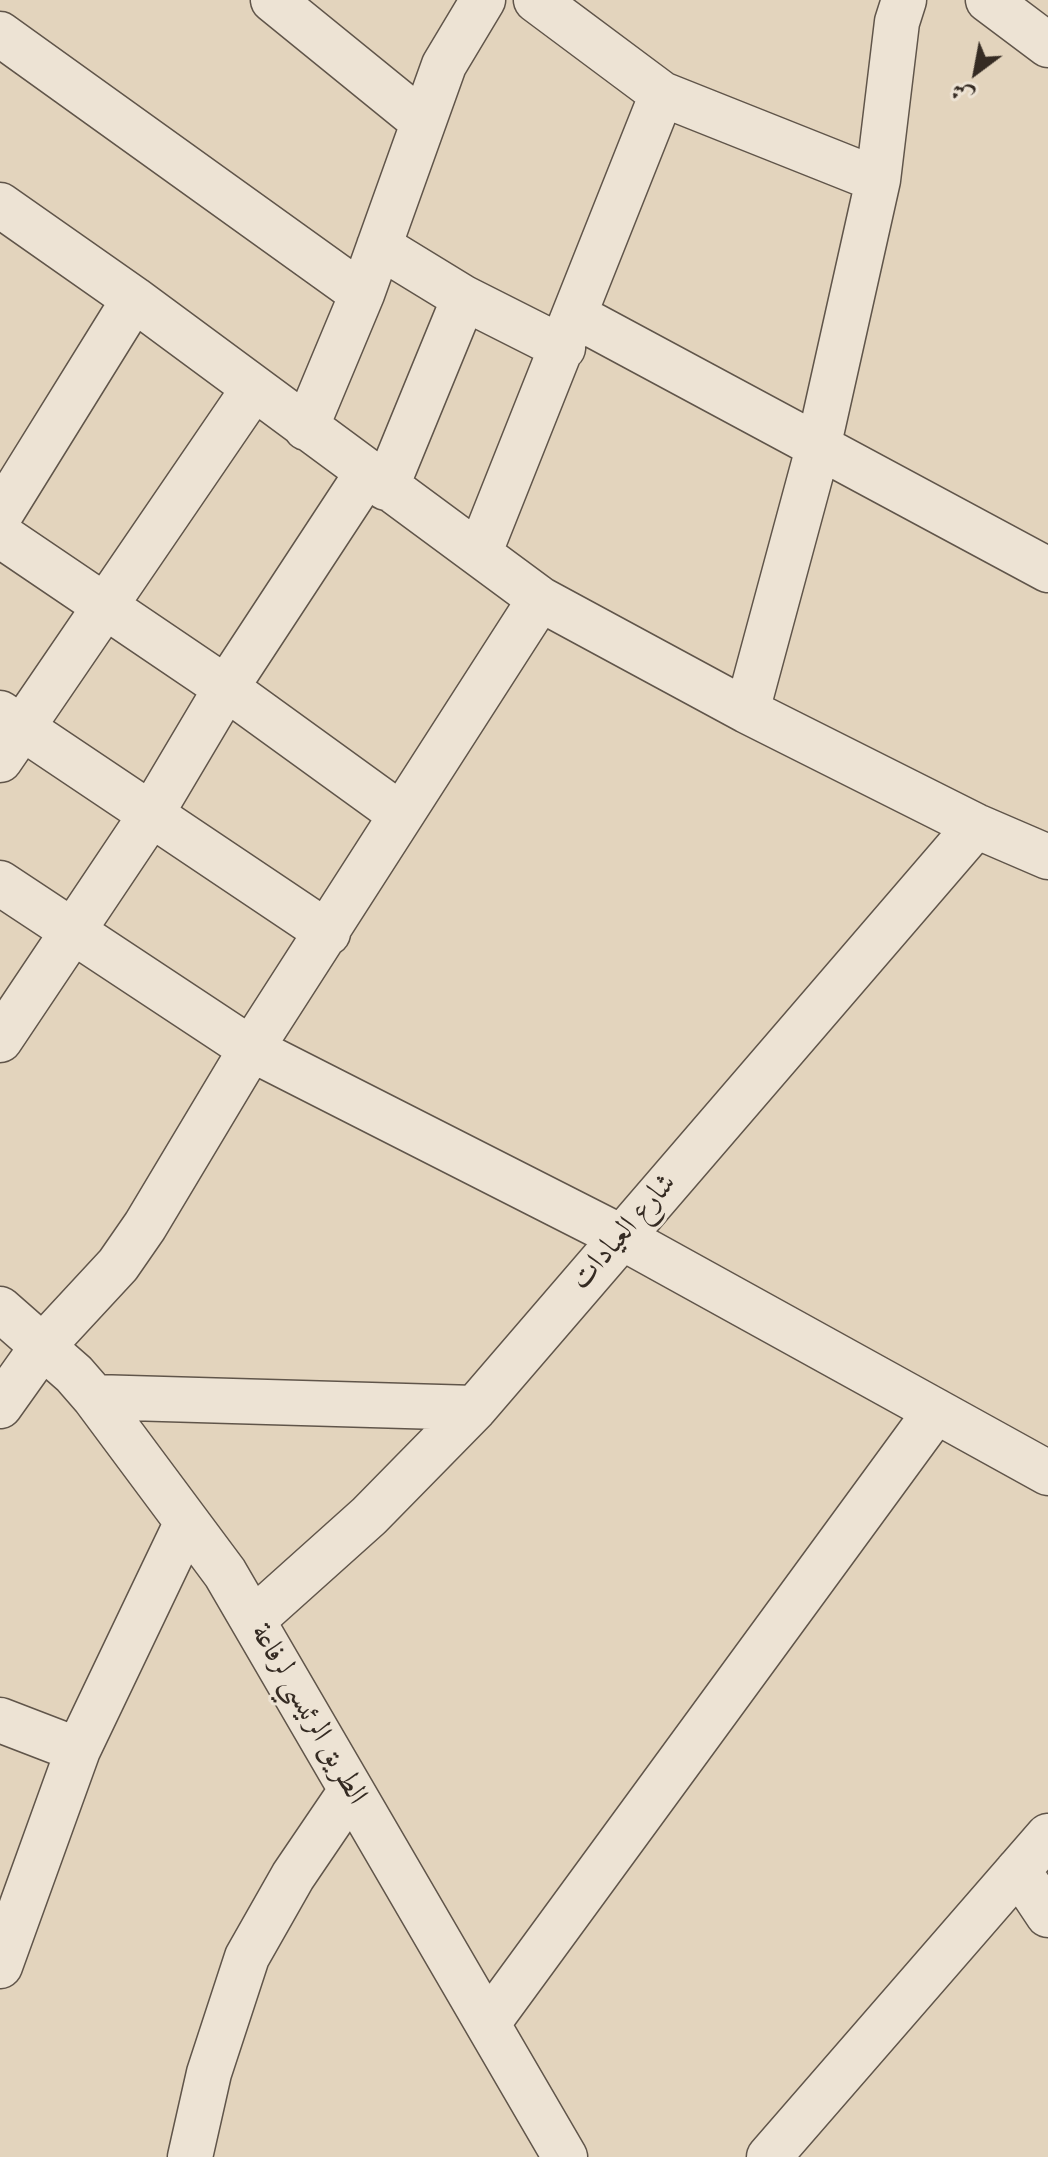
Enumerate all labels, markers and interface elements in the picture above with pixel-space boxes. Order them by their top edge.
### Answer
north arrow [936,32,1016,112]
text: ش [947,76,979,110]
street label: شارع العيادات [564,1167,686,1299]
street label: الطريق الرئيسي لرفاعة [241,1618,373,1812]

